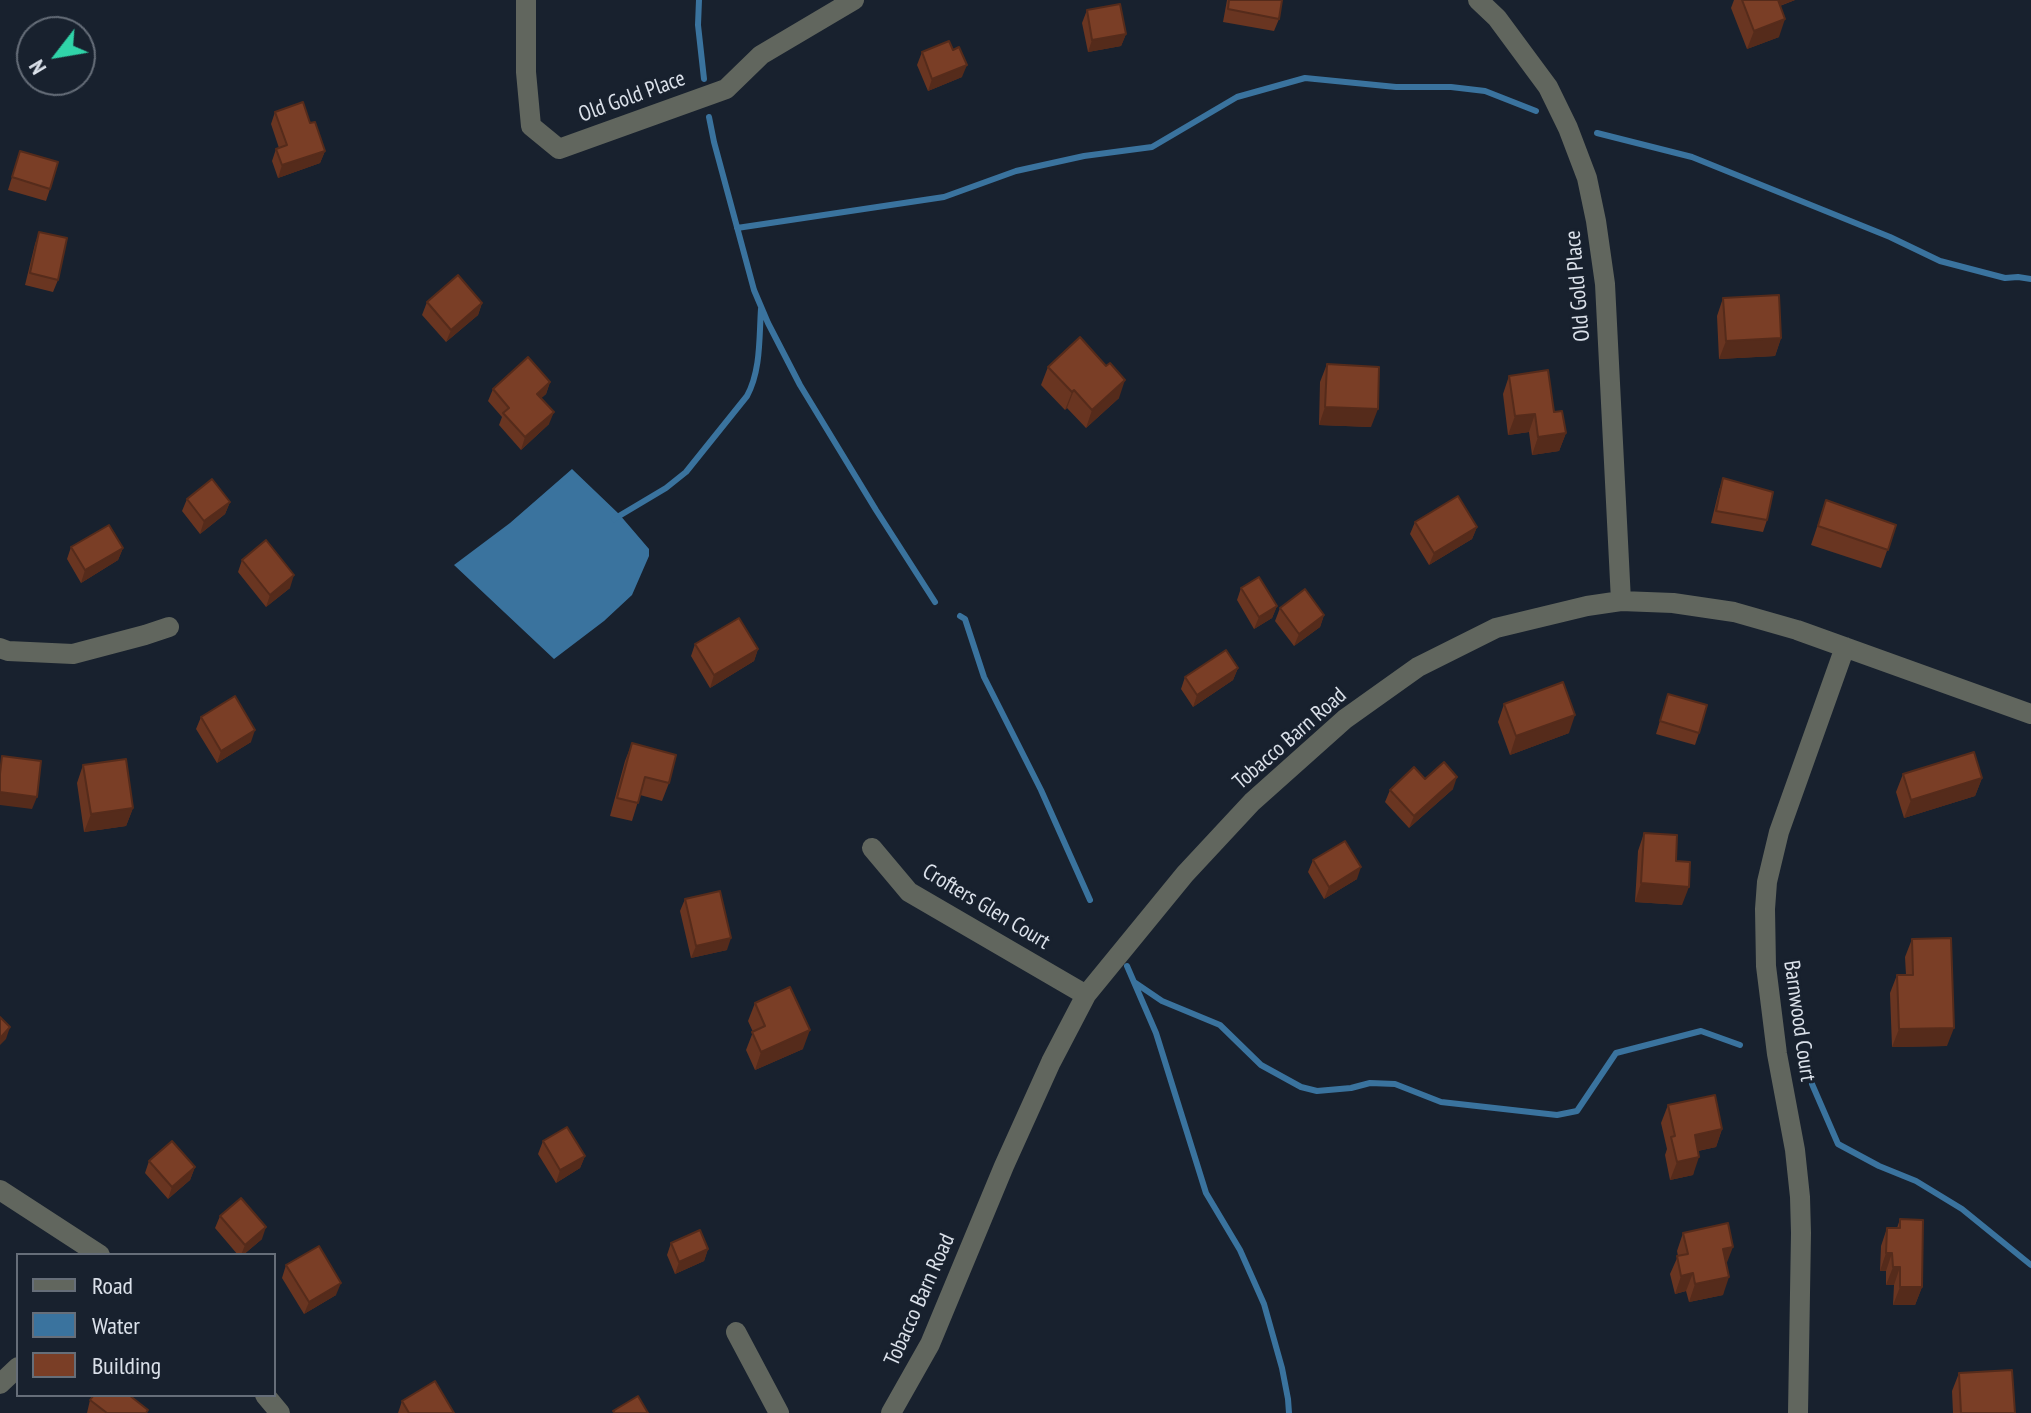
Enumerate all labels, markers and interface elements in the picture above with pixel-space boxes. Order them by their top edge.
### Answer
north arrow [16,16,96,96]
text: N [22,55,52,80]
street label: Old Gold Place [575,66,689,128]
street label: Old Gold Place [1560,229,1596,343]
street label: Tobacco Barn Road [1228,683,1352,795]
street label: Crofters Glen Court [917,859,1055,955]
street label: Barnwood Court [1777,959,1821,1083]
street label: Tobacco Barn Road [879,1230,961,1370]
legend [16,1253,276,1397]
text: Road [92,1270,133,1301]
text: Water [92,1310,140,1341]
text: Building [92,1350,161,1381]

